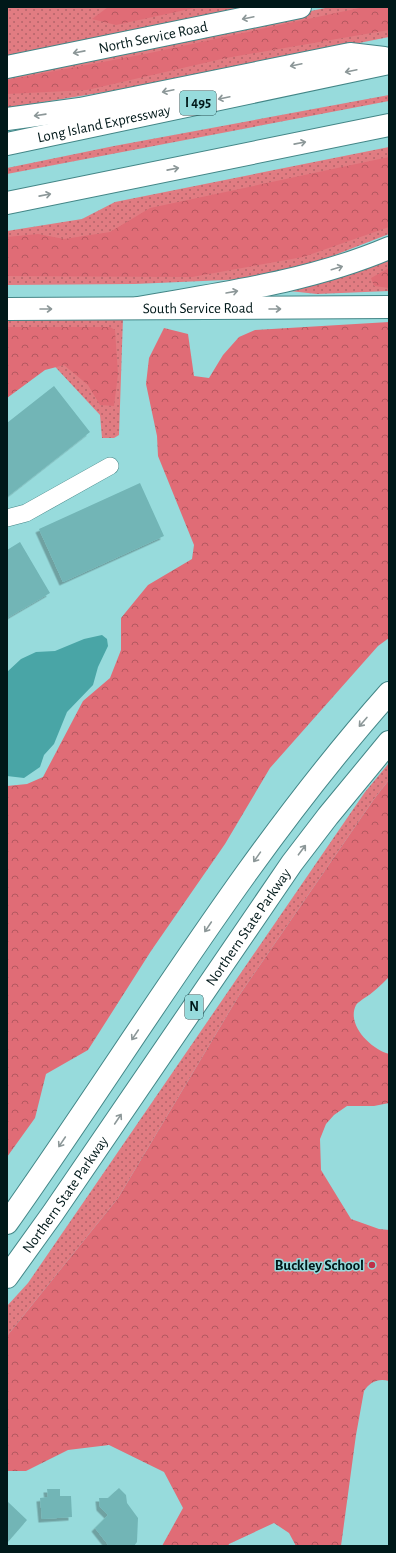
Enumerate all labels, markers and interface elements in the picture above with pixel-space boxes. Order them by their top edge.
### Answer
one-way arrow [242,14,255,22]
street label: North Service Road [97,19,209,56]
one-way arrow [73,48,86,56]
one-way arrow [289,61,302,69]
one-way arrow [345,67,358,75]
one-way arrow [162,87,175,95]
road number: I 495 [180,91,216,115]
one-way arrow [218,94,231,102]
street label: Long Island Expressway [36,102,172,145]
one-way arrow [34,111,47,119]
one-way arrow [293,139,306,147]
one-way arrow [166,165,179,173]
one-way arrow [38,190,51,198]
one-way arrow [330,264,343,271]
one-way arrow [225,287,238,295]
street label: South Service Road [143,300,254,316]
one-way arrow [39,305,52,313]
one-way arrow [268,305,281,313]
one-way arrow [358,717,368,727]
one-way arrow [298,845,306,856]
one-way arrow [253,851,261,862]
street label: Northern State Parkway [203,865,294,988]
one-way arrow [204,922,212,933]
road number: N [185,995,203,1019]
one-way arrow [131,1029,139,1040]
one-way arrow [114,1113,122,1124]
street label: Northern State Parkway [19,1133,111,1256]
one-way arrow [58,1137,66,1148]
place label: Buckley School [275,1258,364,1273]
marker: Buckley School [367,1260,377,1270]

